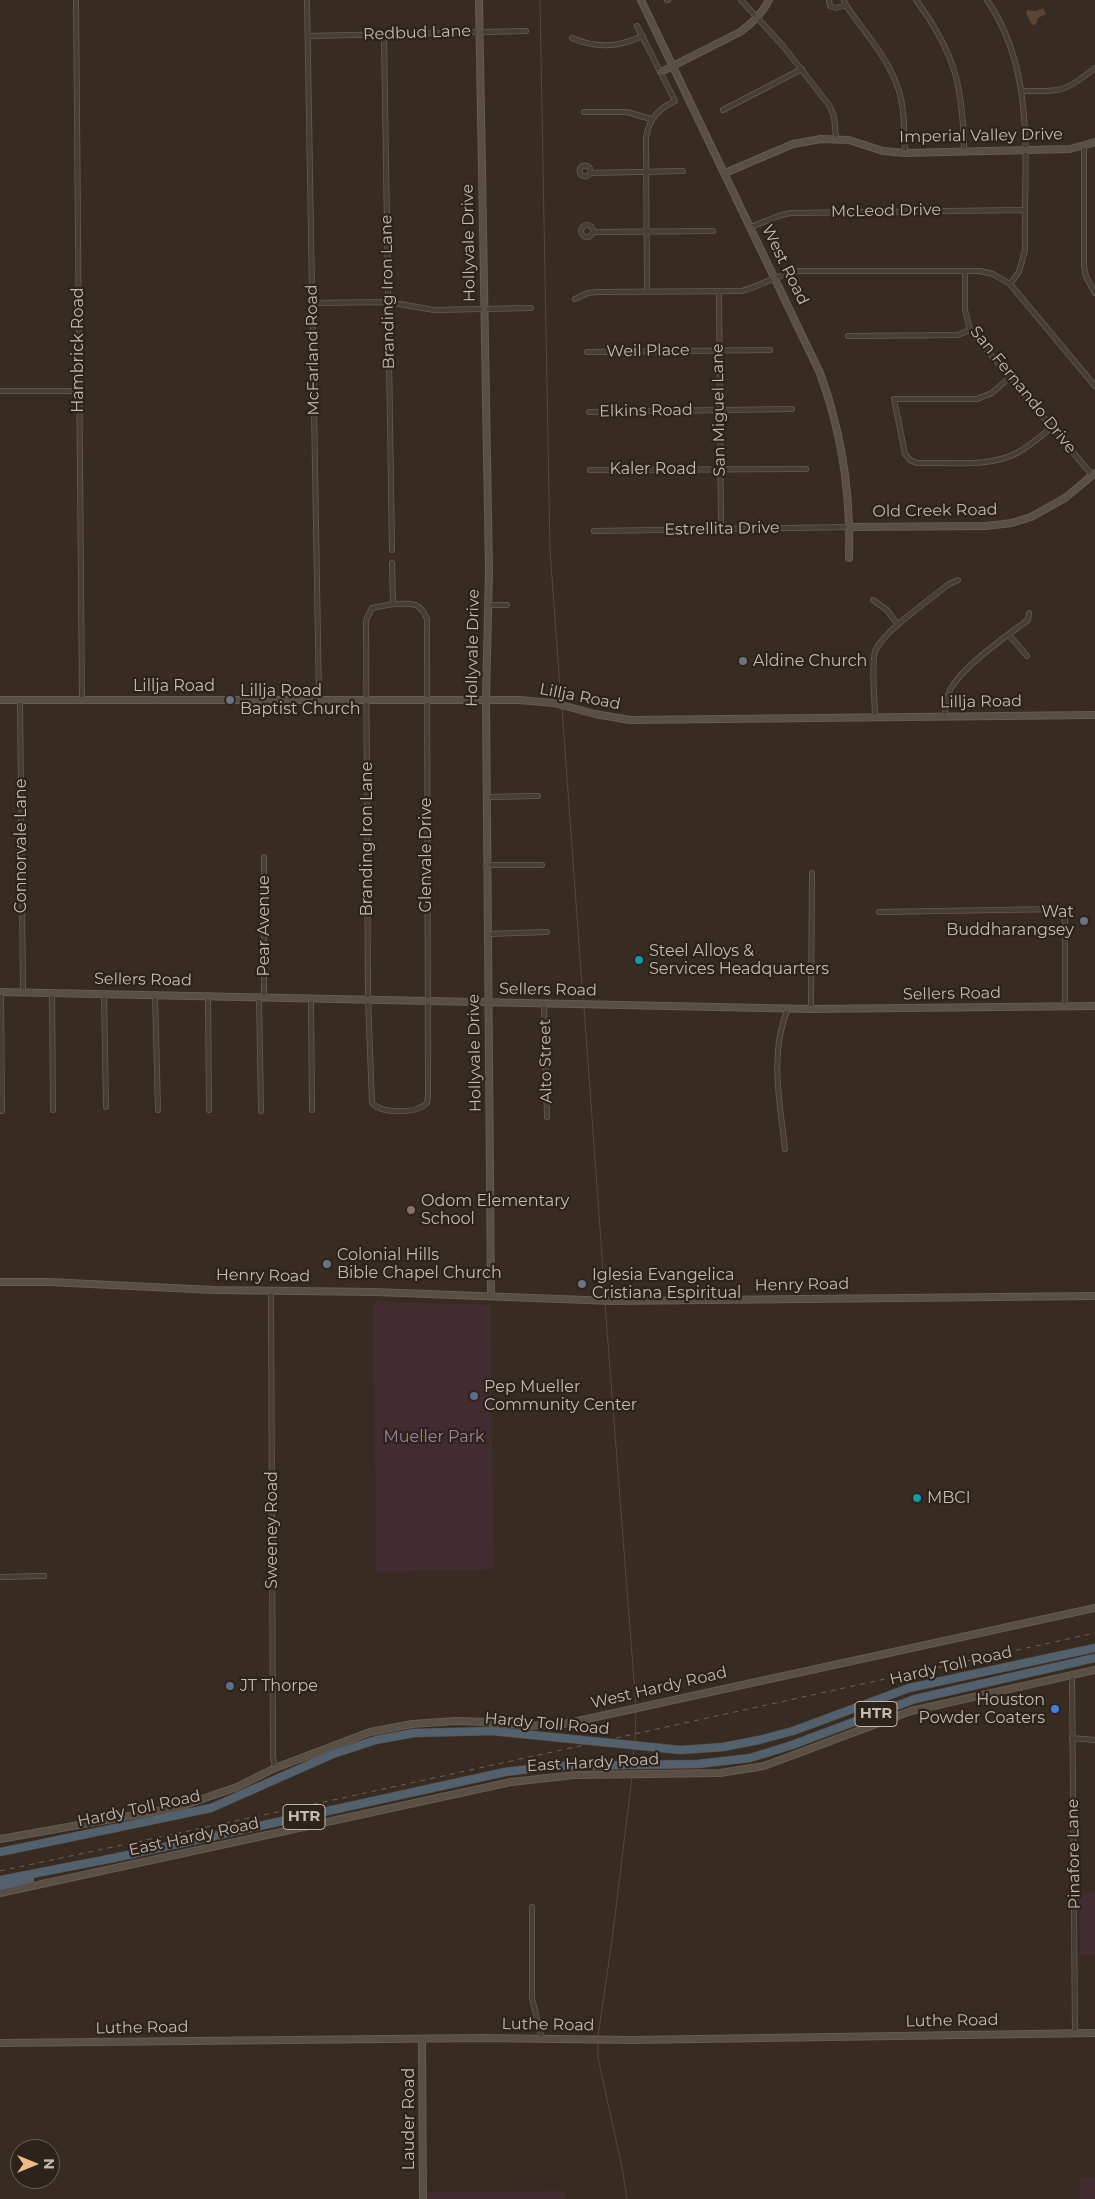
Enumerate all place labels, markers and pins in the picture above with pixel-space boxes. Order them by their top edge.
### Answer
place label: Aldine Church [753,651,867,671]
marker: Aldine Church [737,655,749,667]
place label: Lillja Road Baptist Church [240,681,360,719]
marker: Lillja Road Baptist Church [224,694,236,706]
place label: Wat Buddharangsey [946,902,1074,940]
marker: Wat Buddharangsey [1078,915,1090,927]
place label: Steel Alloys & Services Headquarters [649,941,829,979]
marker: Steel Alloys & Services Headquarters [633,954,645,966]
place label: Odom Elementary School [421,1191,569,1229]
marker: Odom Elementary School [405,1204,417,1216]
place label: Colonial Hills Bible Chapel Church [337,1245,502,1283]
marker: Colonial Hills Bible Chapel Church [321,1258,333,1270]
place label: Iglesia Evangelica Cristiana Espiritual [592,1265,741,1303]
marker: Iglesia Evangelica Cristiana Espiritual [576,1278,588,1290]
place label: Pep Mueller Community Center [484,1377,637,1415]
marker: Pep Mueller Community Center [468,1390,480,1402]
place label: MBCI [927,1488,971,1508]
marker: MBCI [911,1492,923,1504]
place label: JT Thorpe [240,1676,318,1696]
marker: JT Thorpe [224,1680,236,1692]
place label: Houston Powder Coaters [919,1690,1045,1728]
marker: Houston Powder Coaters [1049,1703,1061,1715]

